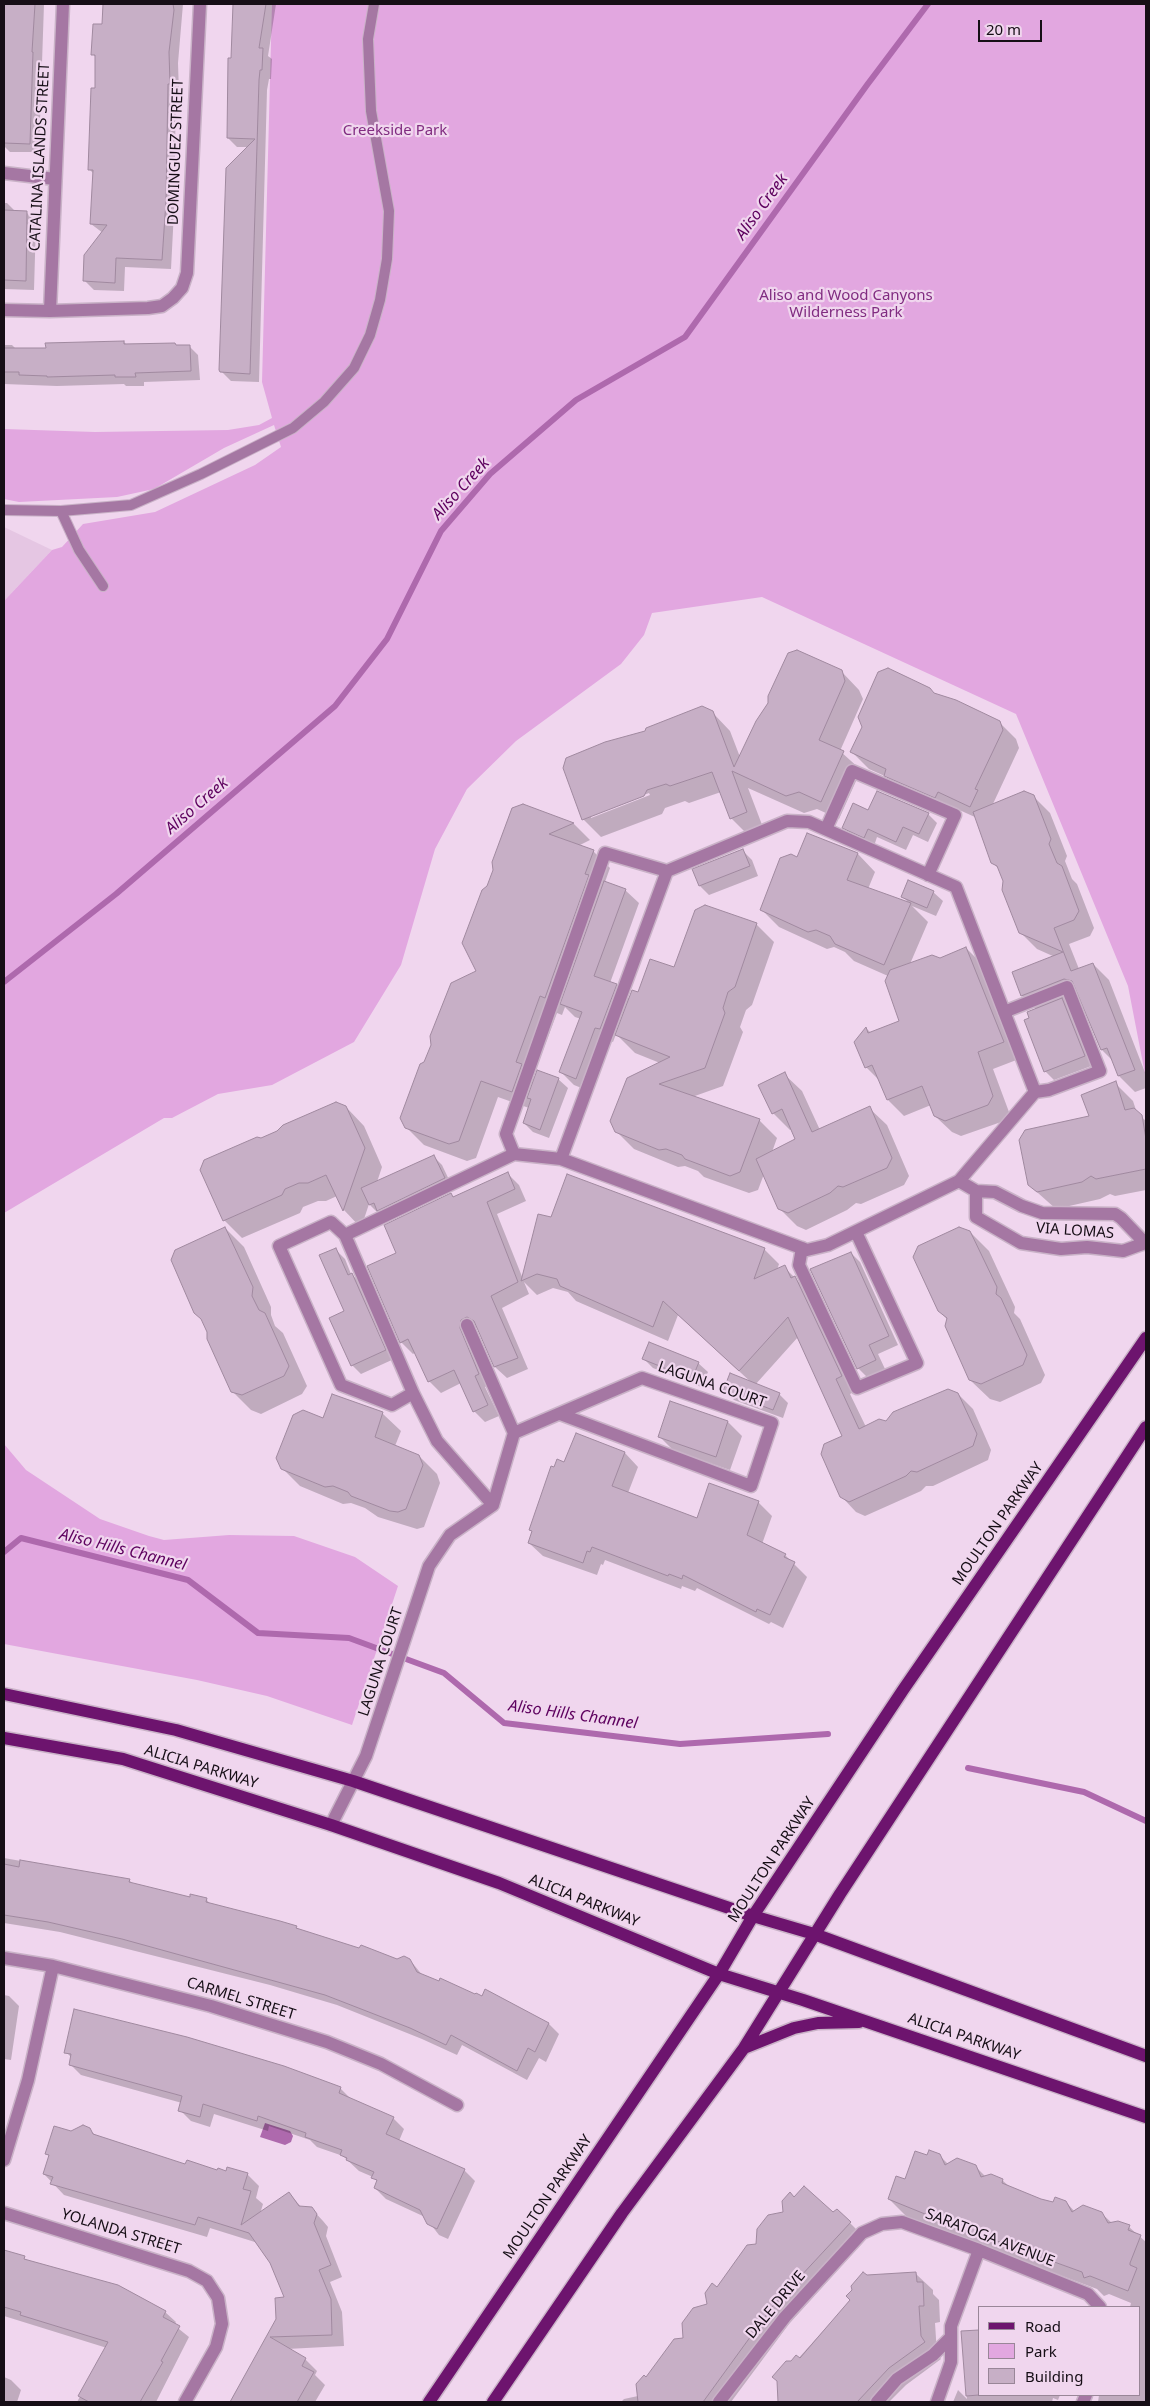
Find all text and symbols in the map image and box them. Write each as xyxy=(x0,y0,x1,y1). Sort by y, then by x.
scale bar xyxy=(980,10,1044,42)
text: 20 m xyxy=(986,19,1021,39)
street label: CATALINA ISLANDS STREET xyxy=(26,62,54,252)
street label: DOMINGUEZ STREET xyxy=(164,79,188,225)
park label: Creekside Park xyxy=(343,122,447,140)
water label: Aliso Creek xyxy=(732,170,792,244)
park label: Aliso and Wood Canyons Wilderness Park xyxy=(759,287,933,322)
water label: Aliso Creek xyxy=(428,454,494,524)
water label: Aliso Creek xyxy=(162,774,232,838)
street label: VIA LOMAS xyxy=(1035,1219,1115,1243)
street label: LAGUNA COURT xyxy=(655,1358,769,1412)
street label: MOULTON PARKWAY xyxy=(949,1459,1047,1589)
water label: Aliso Hills Channel xyxy=(58,1525,188,1575)
street label: LAGUNA COURT xyxy=(355,1605,407,1719)
water label: Aliso Hills Channel xyxy=(507,1696,639,1734)
street label: ALICIA PARKWAY xyxy=(142,1741,260,1793)
street label: MOULTON PARKWAY xyxy=(725,1794,819,1926)
street label: ALICIA PARKWAY xyxy=(526,1871,642,1931)
street label: CARMEL STREET xyxy=(184,1974,298,2024)
street label: ALICIA PARKWAY xyxy=(905,2009,1023,2065)
street label: MOULTON PARKWAY xyxy=(500,2131,596,2263)
street label: YOLANDA STREET xyxy=(59,2205,183,2259)
street label: SARATOGA AVENUE xyxy=(923,2205,1057,2271)
street label: DALE DRIVE xyxy=(742,2267,810,2343)
legend xyxy=(978,2306,1140,2396)
text: Road xyxy=(1025,2316,1061,2336)
text: Park xyxy=(1025,2341,1057,2361)
text: Building xyxy=(1025,2366,1083,2386)

